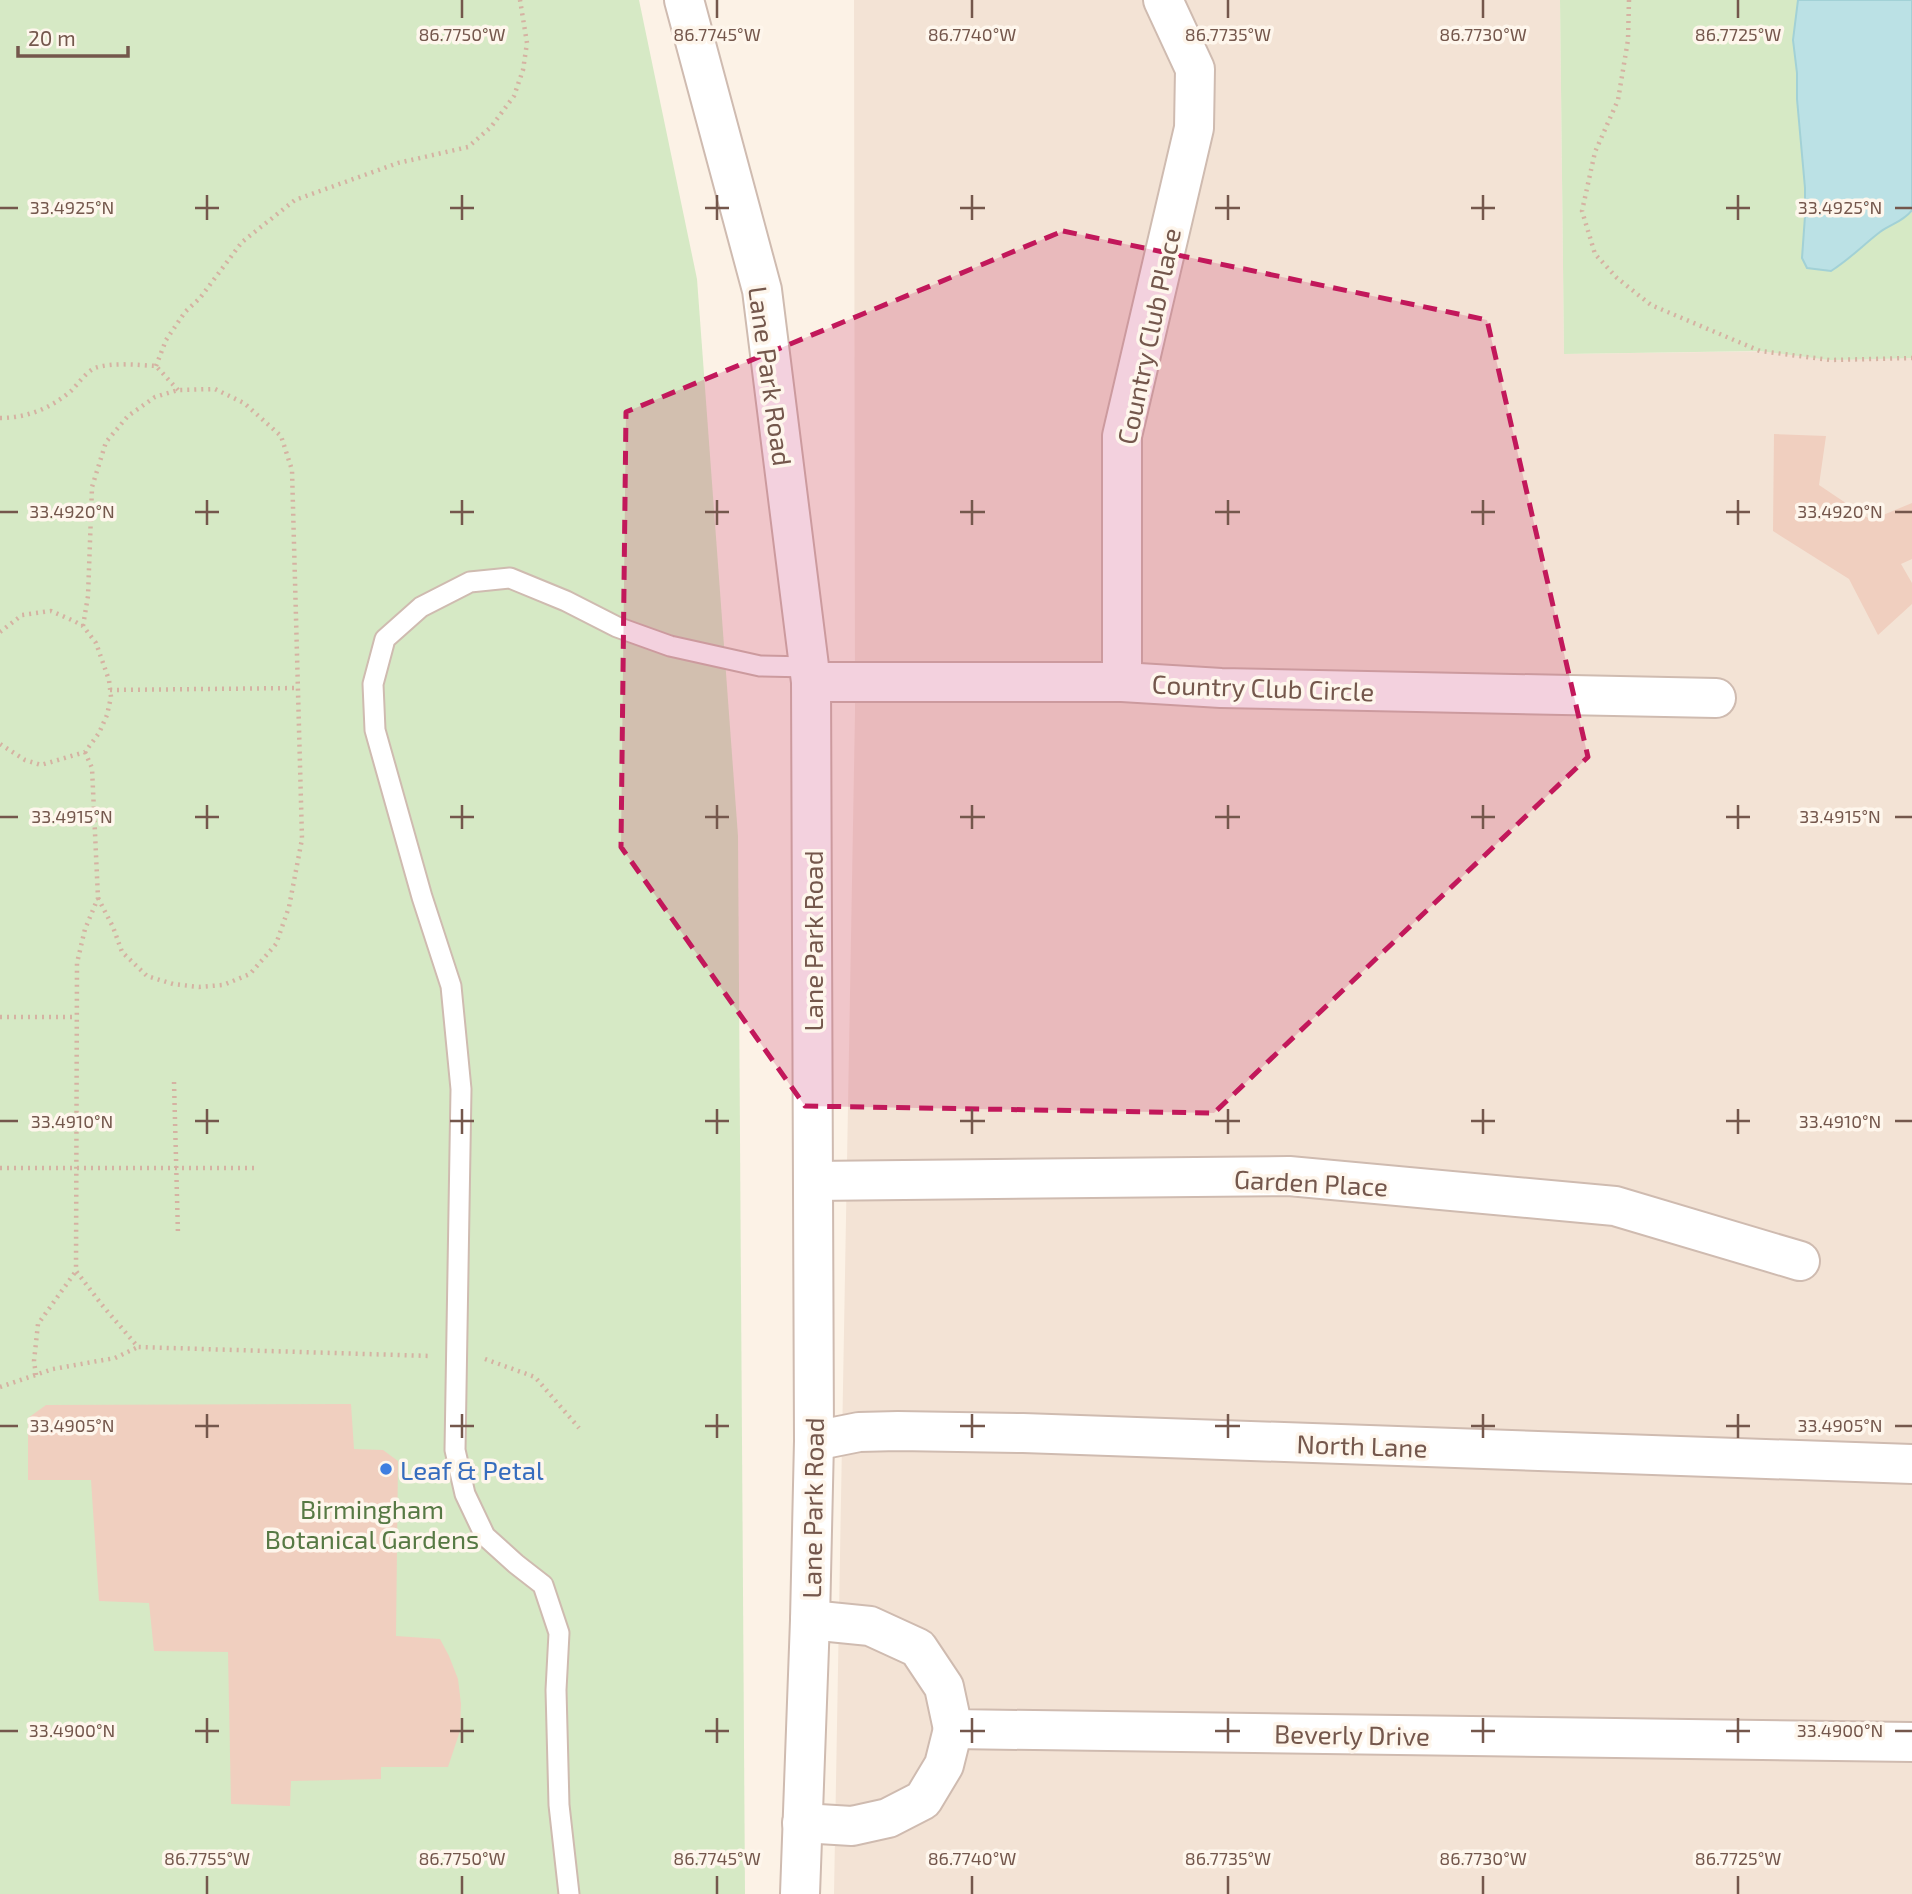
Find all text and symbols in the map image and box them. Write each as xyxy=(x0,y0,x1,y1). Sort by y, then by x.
scale bar xyxy=(18,14,128,58)
text: 86.7750°W xyxy=(418,23,506,45)
text: 86.7745°W xyxy=(673,23,761,45)
text: 86.7740°W xyxy=(928,23,1016,45)
text: 86.7735°W xyxy=(1185,23,1271,45)
text: 86.7730°W xyxy=(1439,23,1527,45)
text: 86.7725°W xyxy=(1695,23,1781,45)
text: 20 m xyxy=(28,25,76,50)
text: 33.4925°N xyxy=(30,196,114,218)
text: 33.4925°N xyxy=(1798,196,1882,218)
street label: Country Club Place xyxy=(1110,225,1186,447)
street label: Lane Park Road xyxy=(743,284,799,468)
text: 33.4920°N xyxy=(29,500,115,522)
text: 33.4920°N xyxy=(1797,500,1883,522)
street label: Country Club Circle xyxy=(1151,668,1375,706)
text: 33.4915°N xyxy=(31,805,113,827)
text: 33.4915°N xyxy=(1799,805,1881,827)
street label: Lane Park Road xyxy=(797,850,828,1032)
text: 33.4910°N xyxy=(31,1110,113,1132)
text: 33.4910°N xyxy=(1799,1110,1881,1132)
street label: Garden Place xyxy=(1233,1162,1389,1202)
text: 33.4905°N xyxy=(29,1414,115,1436)
text: 33.4905°N xyxy=(1797,1414,1883,1436)
street label: Lane Park Road xyxy=(795,1417,829,1599)
street label: North Lane xyxy=(1296,1427,1428,1463)
place label: Leaf & Petal xyxy=(400,1454,544,1485)
marker: Leaf & Petal xyxy=(378,1461,394,1477)
park label: Birmingham Botanical Gardens xyxy=(265,1493,479,1554)
street label: Beverly Drive xyxy=(1274,1717,1430,1751)
text: 33.4900°N xyxy=(29,1719,115,1741)
text: 33.4900°N xyxy=(1797,1719,1883,1741)
text: 86.7755°W xyxy=(164,1847,250,1869)
text: 86.7750°W xyxy=(418,1847,506,1869)
text: 86.7745°W xyxy=(673,1847,761,1869)
text: 86.7740°W xyxy=(928,1847,1016,1869)
text: 86.7735°W xyxy=(1185,1847,1271,1869)
text: 86.7730°W xyxy=(1439,1847,1527,1869)
text: 86.7725°W xyxy=(1695,1847,1781,1869)

